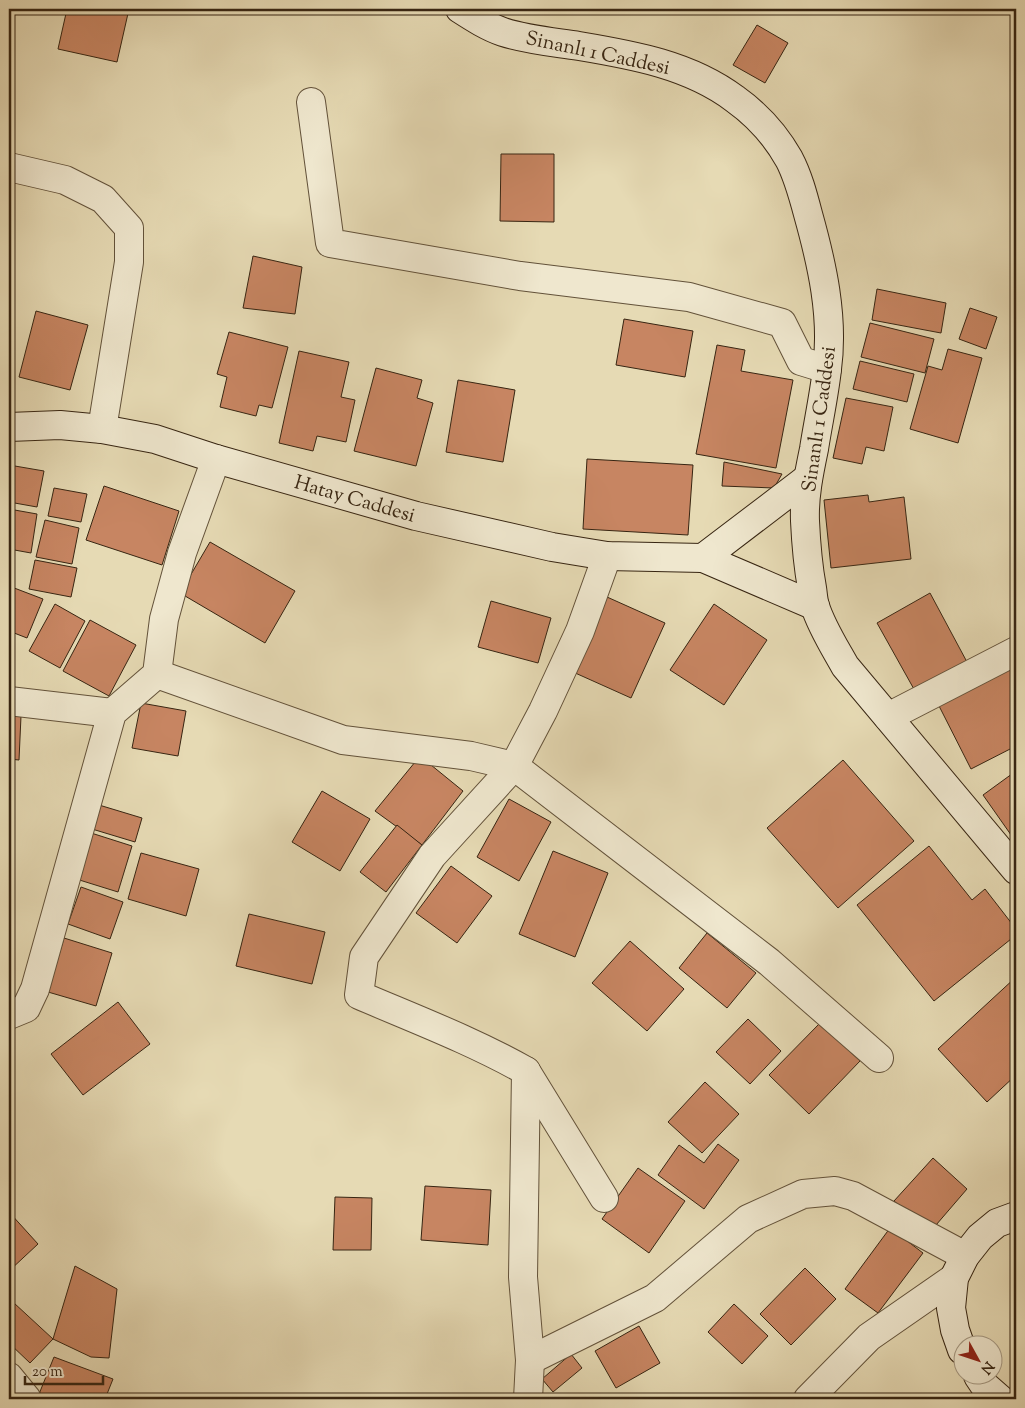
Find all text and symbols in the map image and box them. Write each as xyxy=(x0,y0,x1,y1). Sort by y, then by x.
street label: Sinanlı 1 Caddesi xyxy=(523,25,673,84)
street label: Sinanlı 1 Caddesi xyxy=(796,344,845,494)
street label: Hatay Caddesi xyxy=(290,469,419,532)
north arrow xyxy=(952,1336,1002,1386)
scale bar xyxy=(25,1353,102,1385)
text: N xyxy=(975,1356,998,1378)
text: 20 m xyxy=(32,1362,63,1383)

